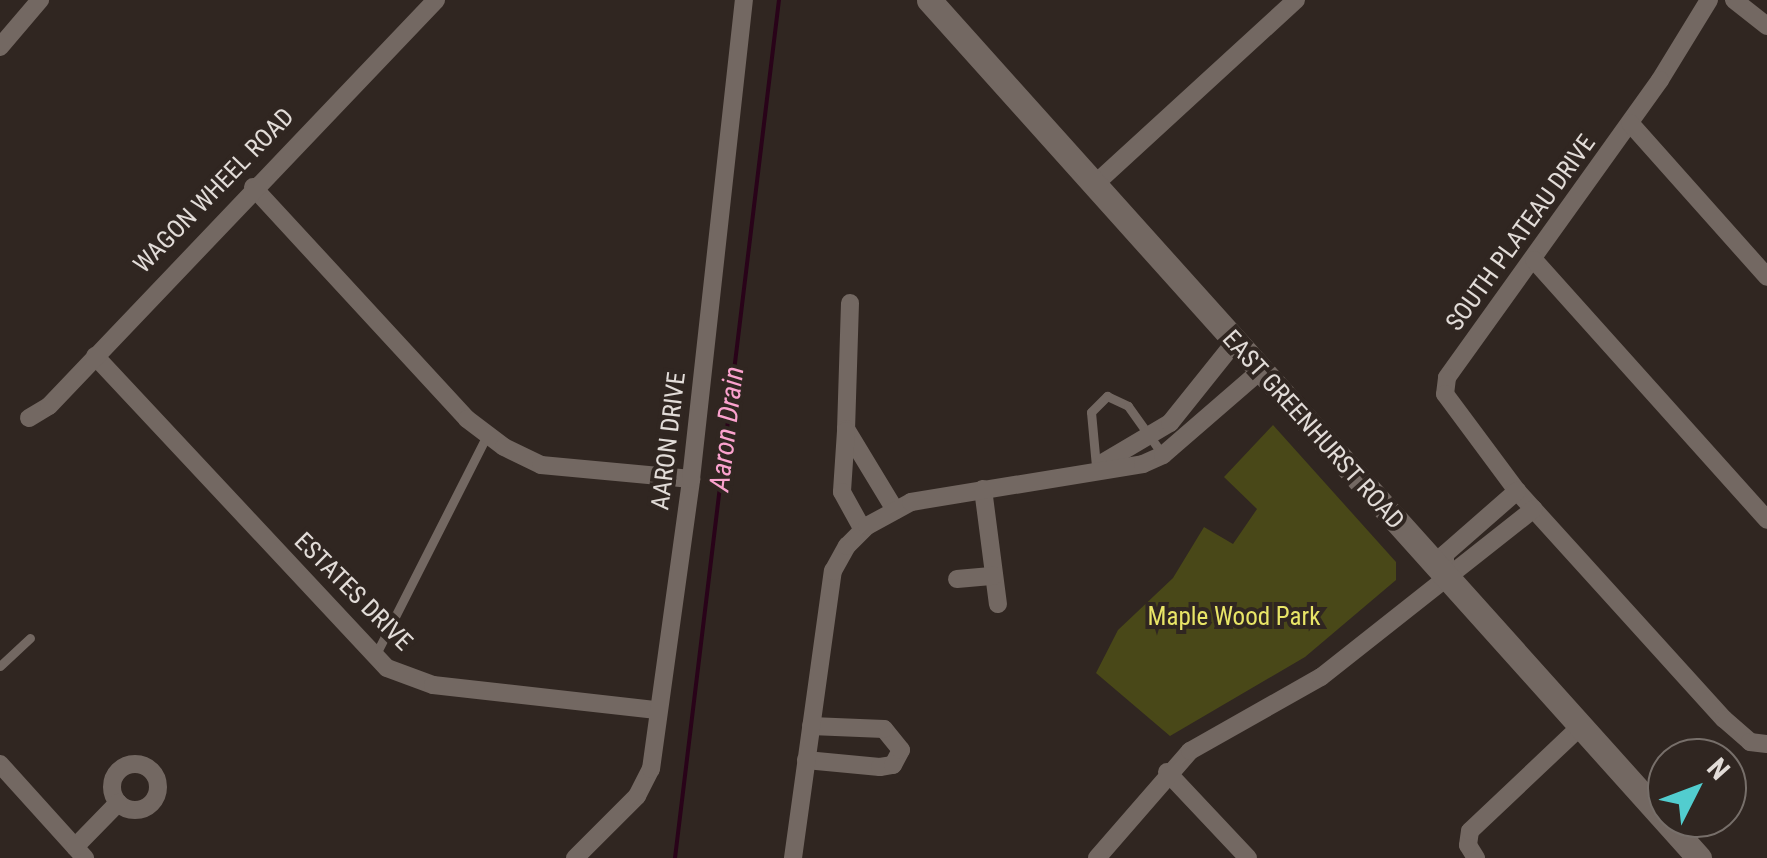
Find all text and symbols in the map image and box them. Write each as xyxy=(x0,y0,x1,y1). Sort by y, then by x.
street label: WAGON WHEEL ROAD xyxy=(128,102,300,280)
street label: SOUTH PLATEAU DRIVE xyxy=(1440,129,1602,337)
street label: EAST GREENHURST ROAD xyxy=(1215,324,1411,536)
water label: Aaron Drain xyxy=(703,365,751,493)
street label: AARON DRIVE xyxy=(646,370,692,512)
street label: ESTATES DRIVE xyxy=(288,527,418,657)
park label: Maple Wood Park xyxy=(1148,602,1320,632)
north arrow xyxy=(1647,738,1747,838)
text: N xyxy=(1700,752,1736,786)

